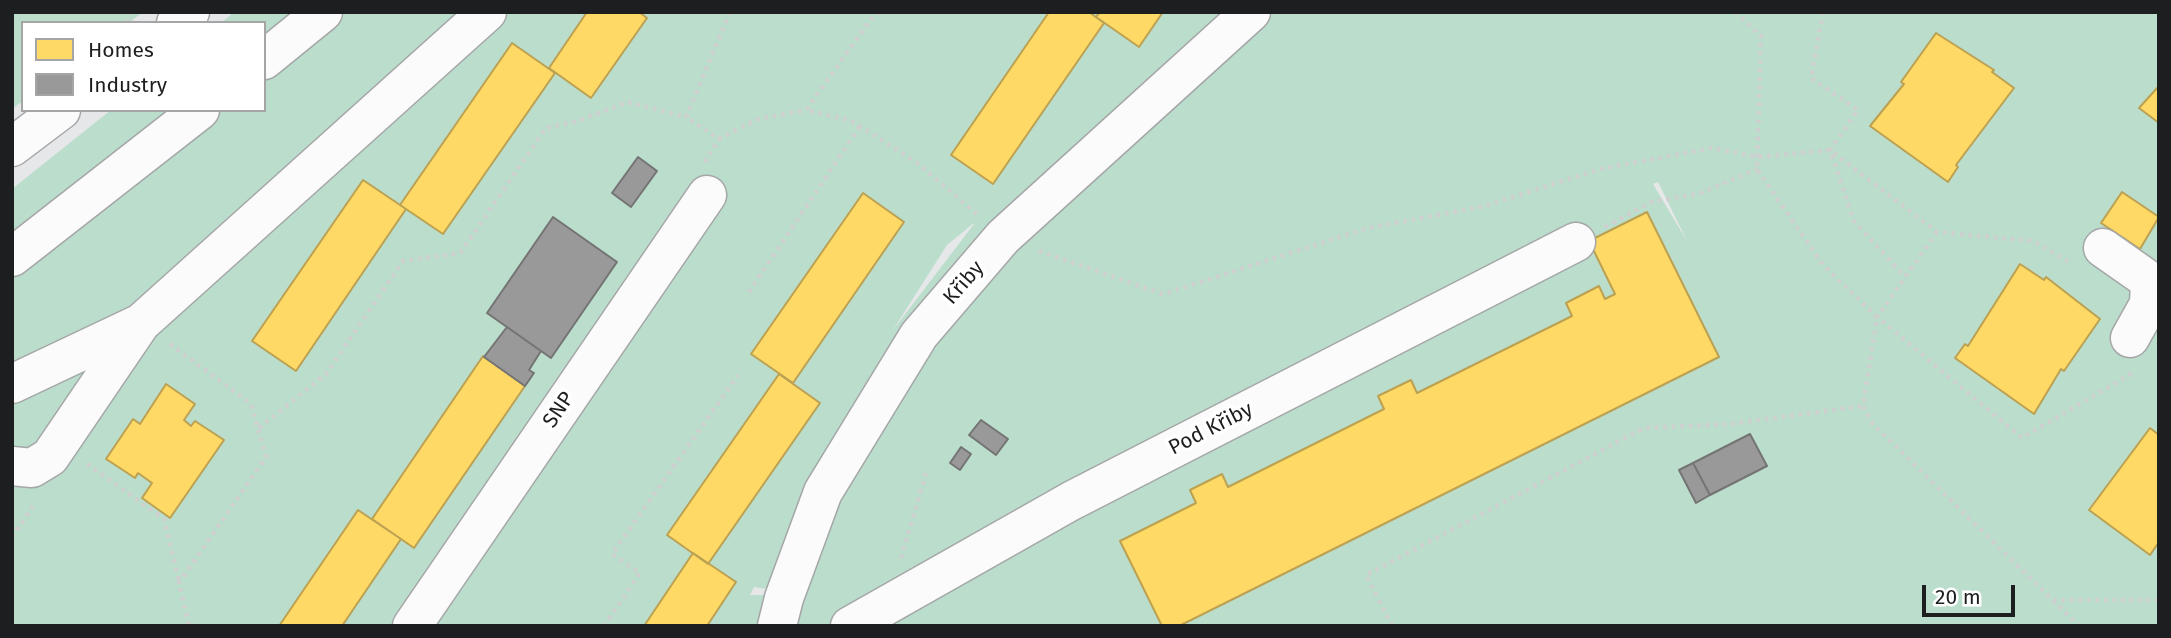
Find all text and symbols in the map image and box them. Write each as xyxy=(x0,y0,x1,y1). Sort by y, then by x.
legend xyxy=(21,21,266,112)
text: Homes xyxy=(88,37,154,63)
text: Industry xyxy=(88,72,167,98)
street label: Křiby xyxy=(938,256,990,310)
street label: SNP xyxy=(538,387,580,433)
street label: Pod Křiby xyxy=(1165,397,1257,461)
scale bar xyxy=(1926,572,2019,616)
text: 20 m xyxy=(1935,584,1981,610)

